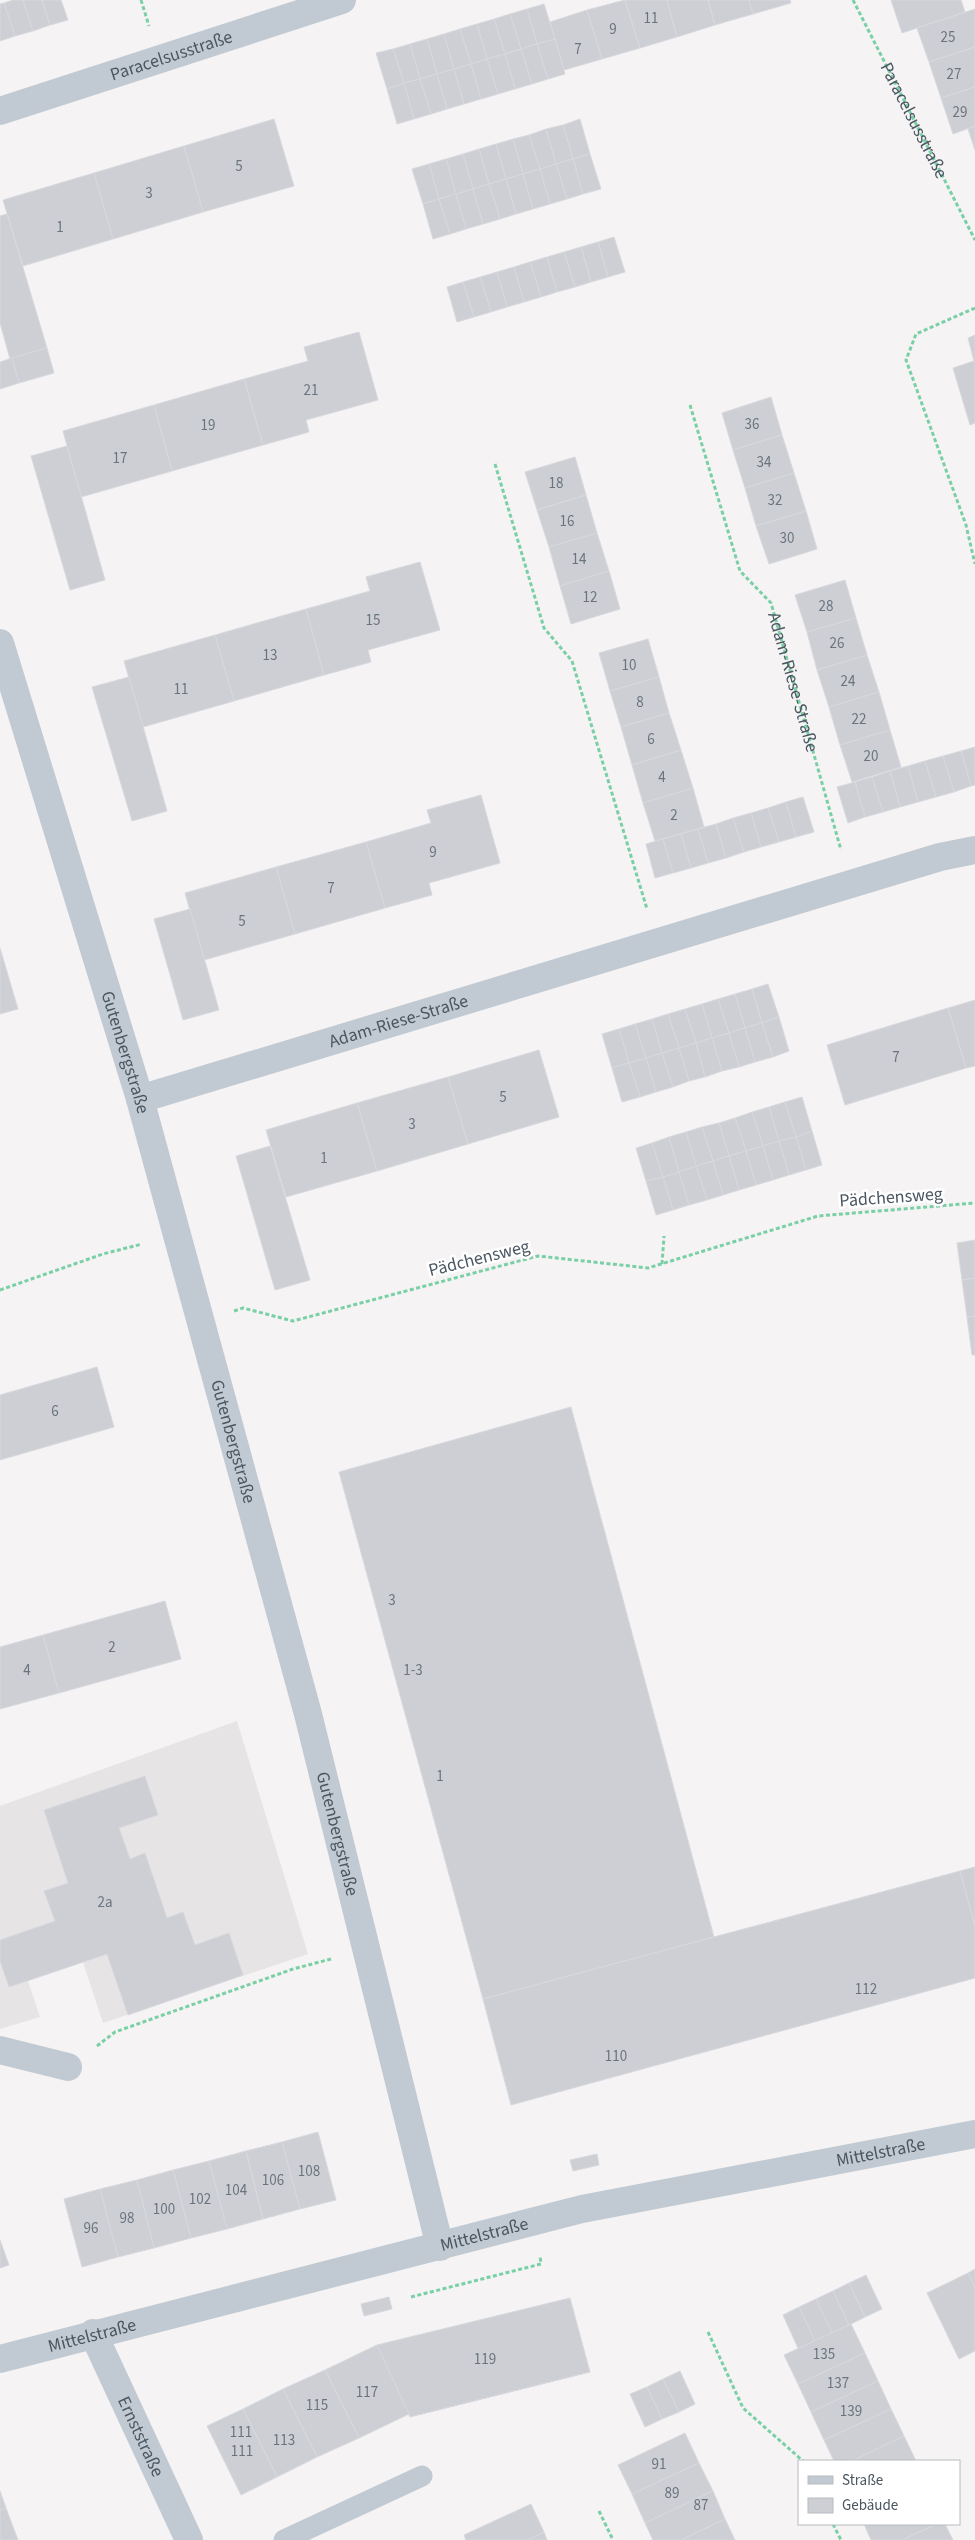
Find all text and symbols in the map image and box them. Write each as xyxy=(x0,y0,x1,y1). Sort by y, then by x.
house number: 11 xyxy=(644,8,658,29)
house number: 9 xyxy=(609,19,617,40)
street label: Paracelsusstraße xyxy=(107,24,236,87)
house number: 25 xyxy=(941,27,955,48)
house number: 7 xyxy=(574,39,582,60)
street label: Paracelsusstraße xyxy=(874,58,954,183)
house number: 27 xyxy=(947,64,961,85)
house number: 29 xyxy=(953,102,967,123)
house number: 5 xyxy=(235,156,243,177)
house number: 3 xyxy=(145,183,153,204)
house number: 1 xyxy=(56,217,64,238)
house number: 21 xyxy=(304,380,318,401)
house number: 36 xyxy=(745,414,759,435)
house number: 19 xyxy=(201,415,215,436)
house number: 17 xyxy=(113,448,127,469)
house number: 34 xyxy=(757,452,772,473)
house number: 18 xyxy=(549,473,563,494)
house number: 32 xyxy=(768,490,782,511)
house number: 16 xyxy=(560,511,574,532)
house number: 30 xyxy=(780,528,794,549)
house number: 14 xyxy=(572,549,587,570)
house number: 12 xyxy=(583,587,597,608)
house number: 28 xyxy=(819,596,833,617)
street label: Adam-Riese-Straße xyxy=(761,609,825,755)
house number: 15 xyxy=(366,610,380,631)
house number: 26 xyxy=(830,633,844,654)
house number: 13 xyxy=(263,645,277,666)
house number: 10 xyxy=(622,655,636,676)
house number: 24 xyxy=(841,671,856,692)
house number: 11 xyxy=(174,679,188,700)
house number: 8 xyxy=(636,692,644,713)
house number: 22 xyxy=(852,709,866,730)
house number: 6 xyxy=(647,729,655,750)
house number: 20 xyxy=(864,746,878,767)
house number: 4 xyxy=(658,767,666,788)
house number: 2 xyxy=(670,805,678,826)
house number: 9 xyxy=(429,842,437,863)
house number: 7 xyxy=(327,878,335,899)
house number: 5 xyxy=(238,911,246,932)
street label: Gutenbergstraße xyxy=(95,988,155,1117)
street label: Adam-Riese-Straße xyxy=(326,988,471,1054)
house number: 7 xyxy=(892,1047,900,1068)
house number: 5 xyxy=(499,1087,507,1108)
house number: 3 xyxy=(408,1114,416,1135)
house number: 1 xyxy=(320,1148,328,1169)
street label: Pädchensweg xyxy=(839,1181,944,1214)
street label: Pädchensweg xyxy=(426,1234,532,1283)
street label: Gutenbergstraße xyxy=(204,1377,262,1506)
house number: 6 xyxy=(51,1401,59,1422)
house number: 3 xyxy=(388,1590,396,1611)
house number: 2 xyxy=(108,1637,116,1658)
house number: 4 xyxy=(23,1660,31,1681)
house number: 1-3 xyxy=(403,1660,423,1681)
house number: 1 xyxy=(436,1766,444,1787)
street label: Gutenbergstraße xyxy=(310,1769,365,1899)
house number: 2a xyxy=(97,1892,113,1913)
house number: 112 xyxy=(855,1979,877,2000)
house number: 110 xyxy=(605,2046,627,2067)
street label: Mittelstraße xyxy=(834,2132,927,2173)
house number: 108 xyxy=(298,2161,320,2182)
house number: 106 xyxy=(262,2170,284,2191)
house number: 104 xyxy=(225,2180,248,2201)
house number: 102 xyxy=(189,2189,211,2210)
house number: 100 xyxy=(153,2199,175,2220)
house number: 98 xyxy=(120,2208,134,2229)
street label: Mittelstraße xyxy=(438,2211,531,2258)
house number: 96 xyxy=(84,2218,98,2239)
street label: Mittelstraße xyxy=(45,2312,139,2359)
house number: 135 xyxy=(813,2344,835,2365)
house number: 119 xyxy=(474,2349,496,2370)
house number: 137 xyxy=(827,2373,849,2394)
house number: 117 xyxy=(356,2382,378,2403)
street label: Ernststraße xyxy=(111,2392,170,2481)
house number: 115 xyxy=(306,2395,328,2416)
house number: 139 xyxy=(840,2401,862,2422)
house number: 111 xyxy=(230,2422,252,2443)
house number: 113 xyxy=(273,2430,295,2451)
house number: 111 xyxy=(231,2441,253,2462)
house number: 91 xyxy=(652,2454,666,2475)
legend xyxy=(798,2460,960,2525)
text: Straße xyxy=(842,2470,883,2491)
house number: 89 xyxy=(665,2483,679,2504)
house number: 87 xyxy=(694,2495,708,2516)
text: Gebäude xyxy=(842,2495,898,2516)

